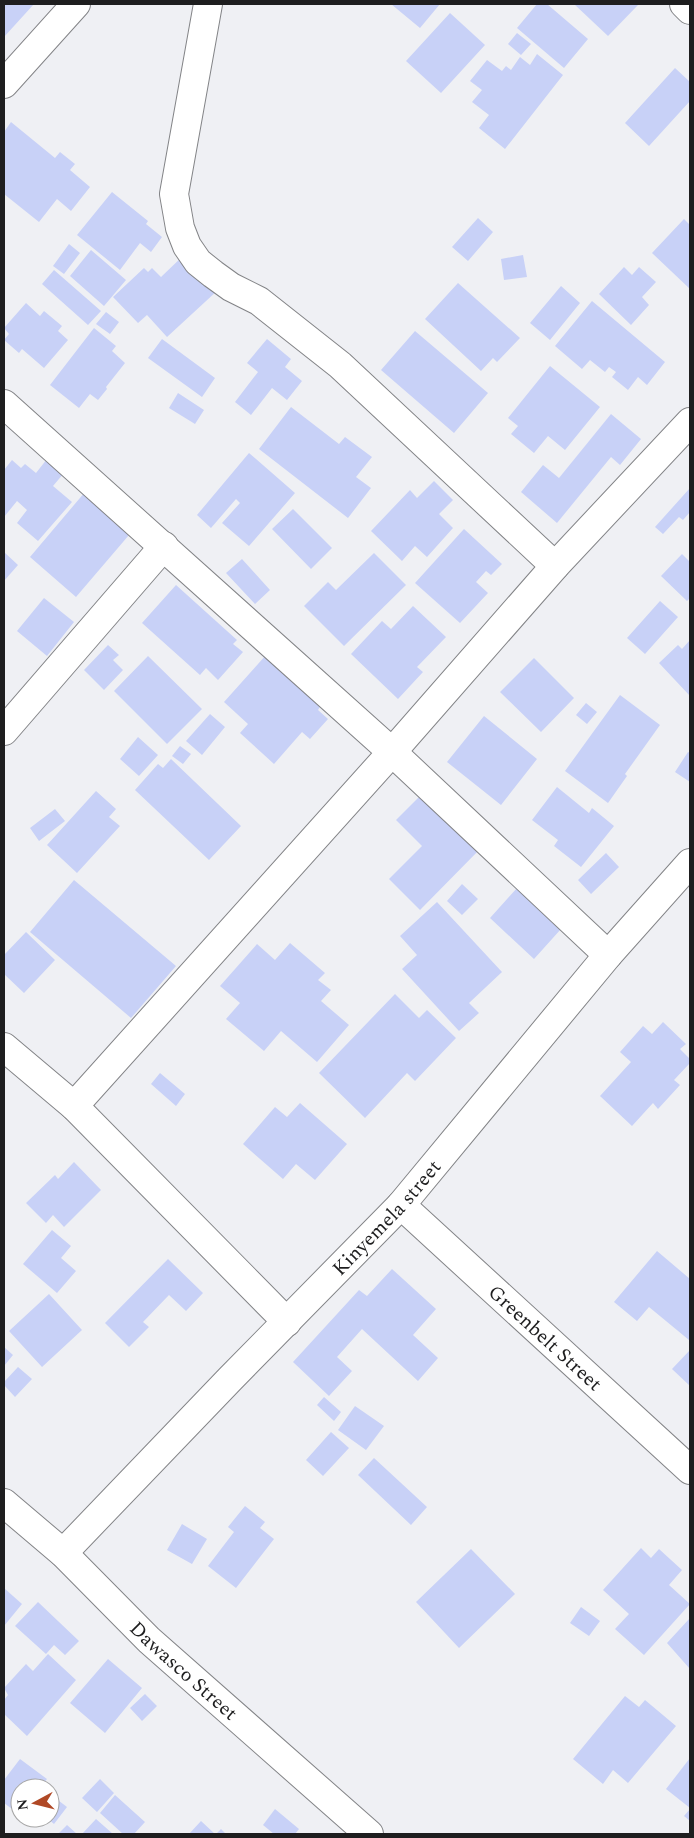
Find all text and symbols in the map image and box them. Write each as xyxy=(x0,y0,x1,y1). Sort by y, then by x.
street label: Kinyemela street xyxy=(325,1153,449,1283)
street label: Greenbelt Street xyxy=(481,1278,609,1398)
street label: Dawasco Street xyxy=(122,1614,244,1728)
north arrow xyxy=(10,1778,60,1828)
text: N xyxy=(11,1798,34,1811)

